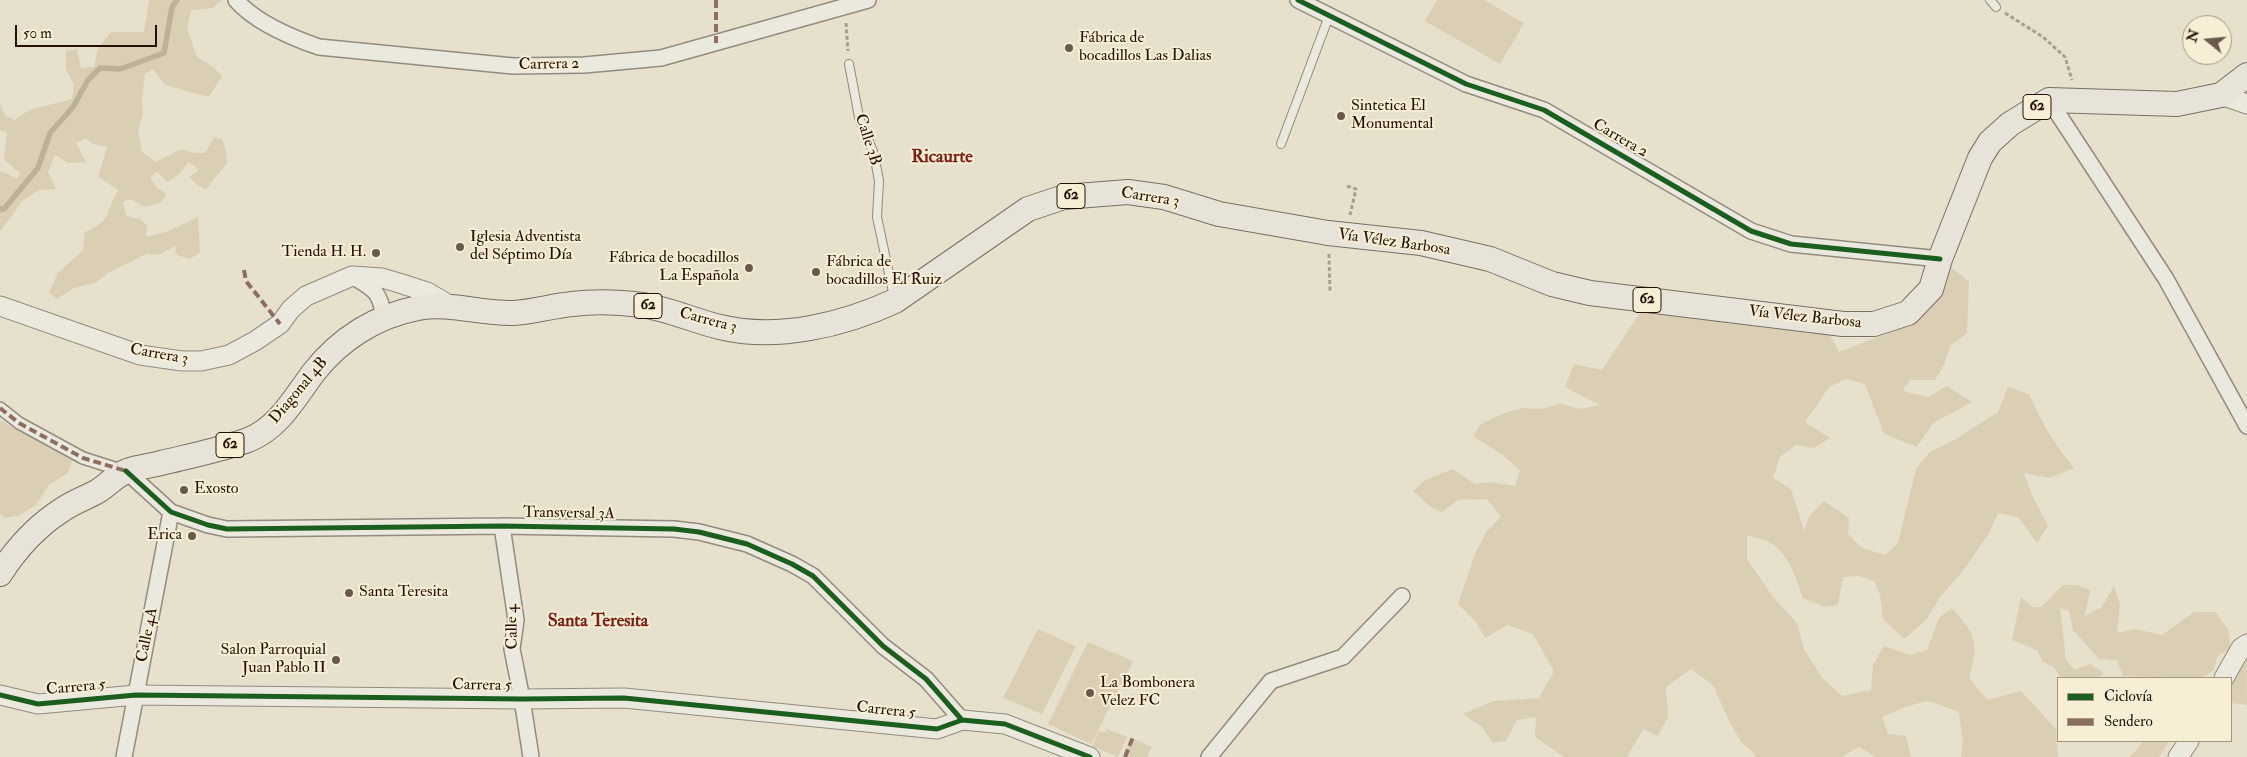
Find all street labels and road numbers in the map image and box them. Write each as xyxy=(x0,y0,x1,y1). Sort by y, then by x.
street label: Carrera 2 xyxy=(518,55,580,75)
road number: 62 xyxy=(2023,94,2051,120)
street label: Calle 3B xyxy=(850,112,884,168)
street label: Carrera 2 xyxy=(1589,115,1651,163)
road number: 62 xyxy=(1057,184,1085,208)
street label: Carrera 3 xyxy=(1119,184,1181,212)
street label: Vía Vélez Barbosa xyxy=(1337,226,1451,260)
road number: 62 xyxy=(1633,288,1661,312)
road number: 62 xyxy=(634,294,662,318)
street label: Vía Vélez Barbosa xyxy=(1748,303,1862,333)
street label: Carrera 3 xyxy=(677,304,739,338)
street label: Carrera 3 xyxy=(128,340,190,370)
street label: Diagonal 4B xyxy=(266,354,332,428)
road number: 62 xyxy=(216,432,244,458)
street label: Transversal 3A xyxy=(523,504,615,524)
street label: Calle 4 xyxy=(503,604,523,650)
street label: Calle 4A xyxy=(133,606,163,664)
street label: Carrera 5 xyxy=(45,676,107,700)
street label: Carrera 5 xyxy=(452,676,512,696)
street label: Carrera 5 xyxy=(855,698,917,724)

